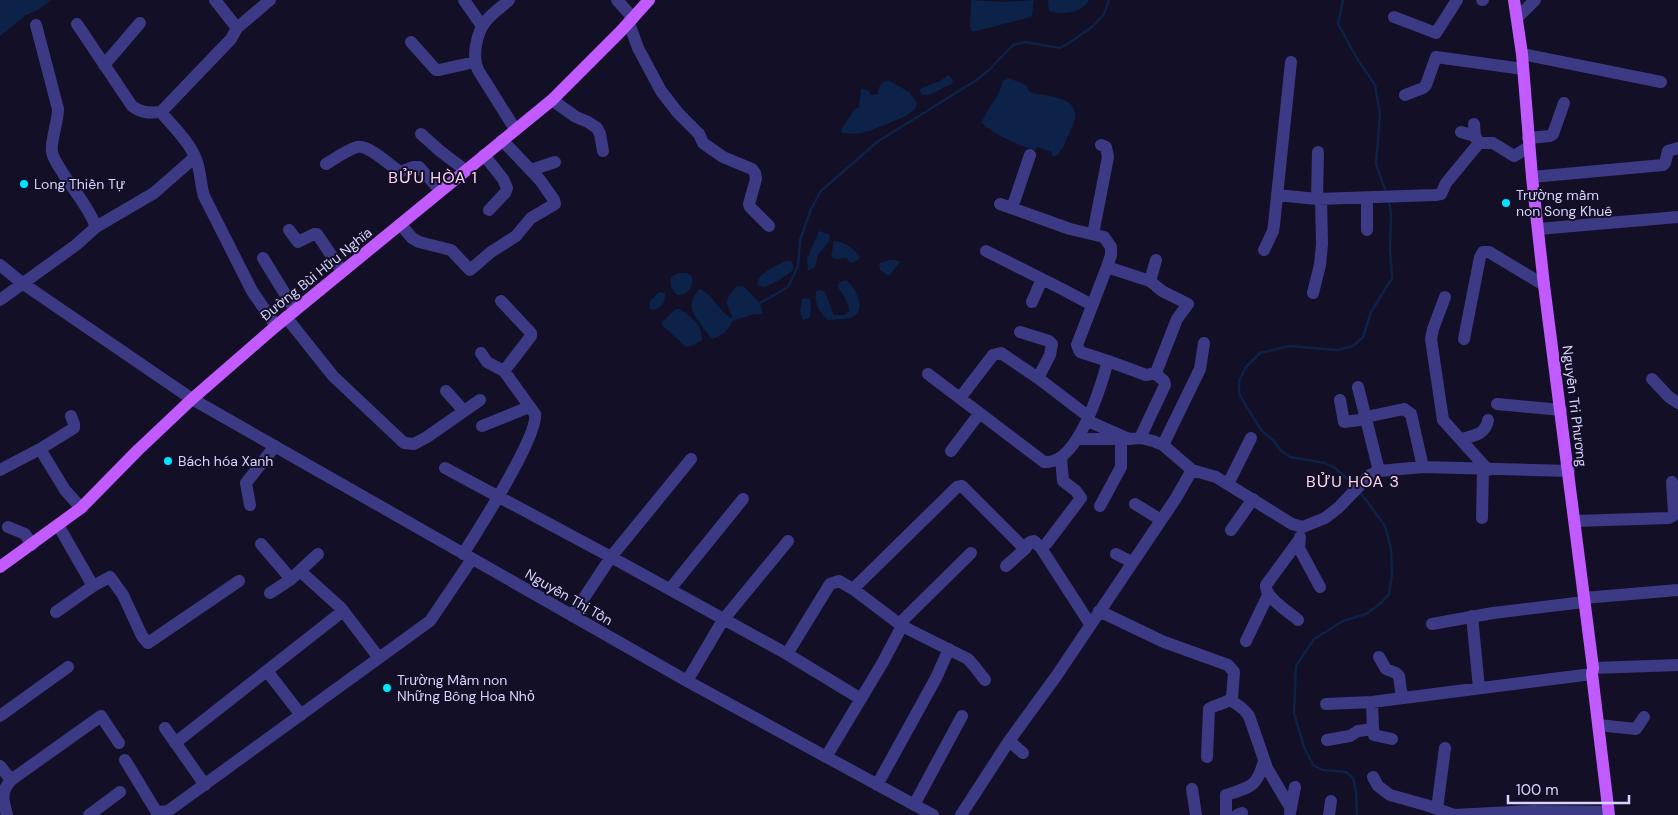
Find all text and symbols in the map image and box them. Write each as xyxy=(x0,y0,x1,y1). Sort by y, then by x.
district label: BỬU HÒA 1 xyxy=(388,167,478,188)
place label: Long Thiền Tự xyxy=(34,175,125,193)
marker: Long Thiền Tự xyxy=(18,178,30,190)
place label: Trường mầm non Song Khuê xyxy=(1516,186,1612,220)
marker: Trường mầm non Song Khuê xyxy=(1500,197,1512,209)
street label: Đường Bùi Hữu Nghĩa xyxy=(257,223,375,325)
street label: Nguyễn Tri Phương xyxy=(1559,344,1591,468)
place label: Bách hóa Xanh xyxy=(178,452,273,470)
marker: Bách hóa Xanh xyxy=(162,455,174,467)
district label: BỬU HÒA 3 xyxy=(1306,471,1400,492)
street label: Nguyễn Thị Tồn xyxy=(522,565,616,629)
place label: Trường Mầm non Những Bông Hoa Nhỏ xyxy=(397,671,535,705)
marker: Trường Mầm non Những Bông Hoa Nhỏ xyxy=(381,682,393,694)
scale bar xyxy=(1508,772,1629,804)
text: 100 m xyxy=(1516,780,1559,800)

